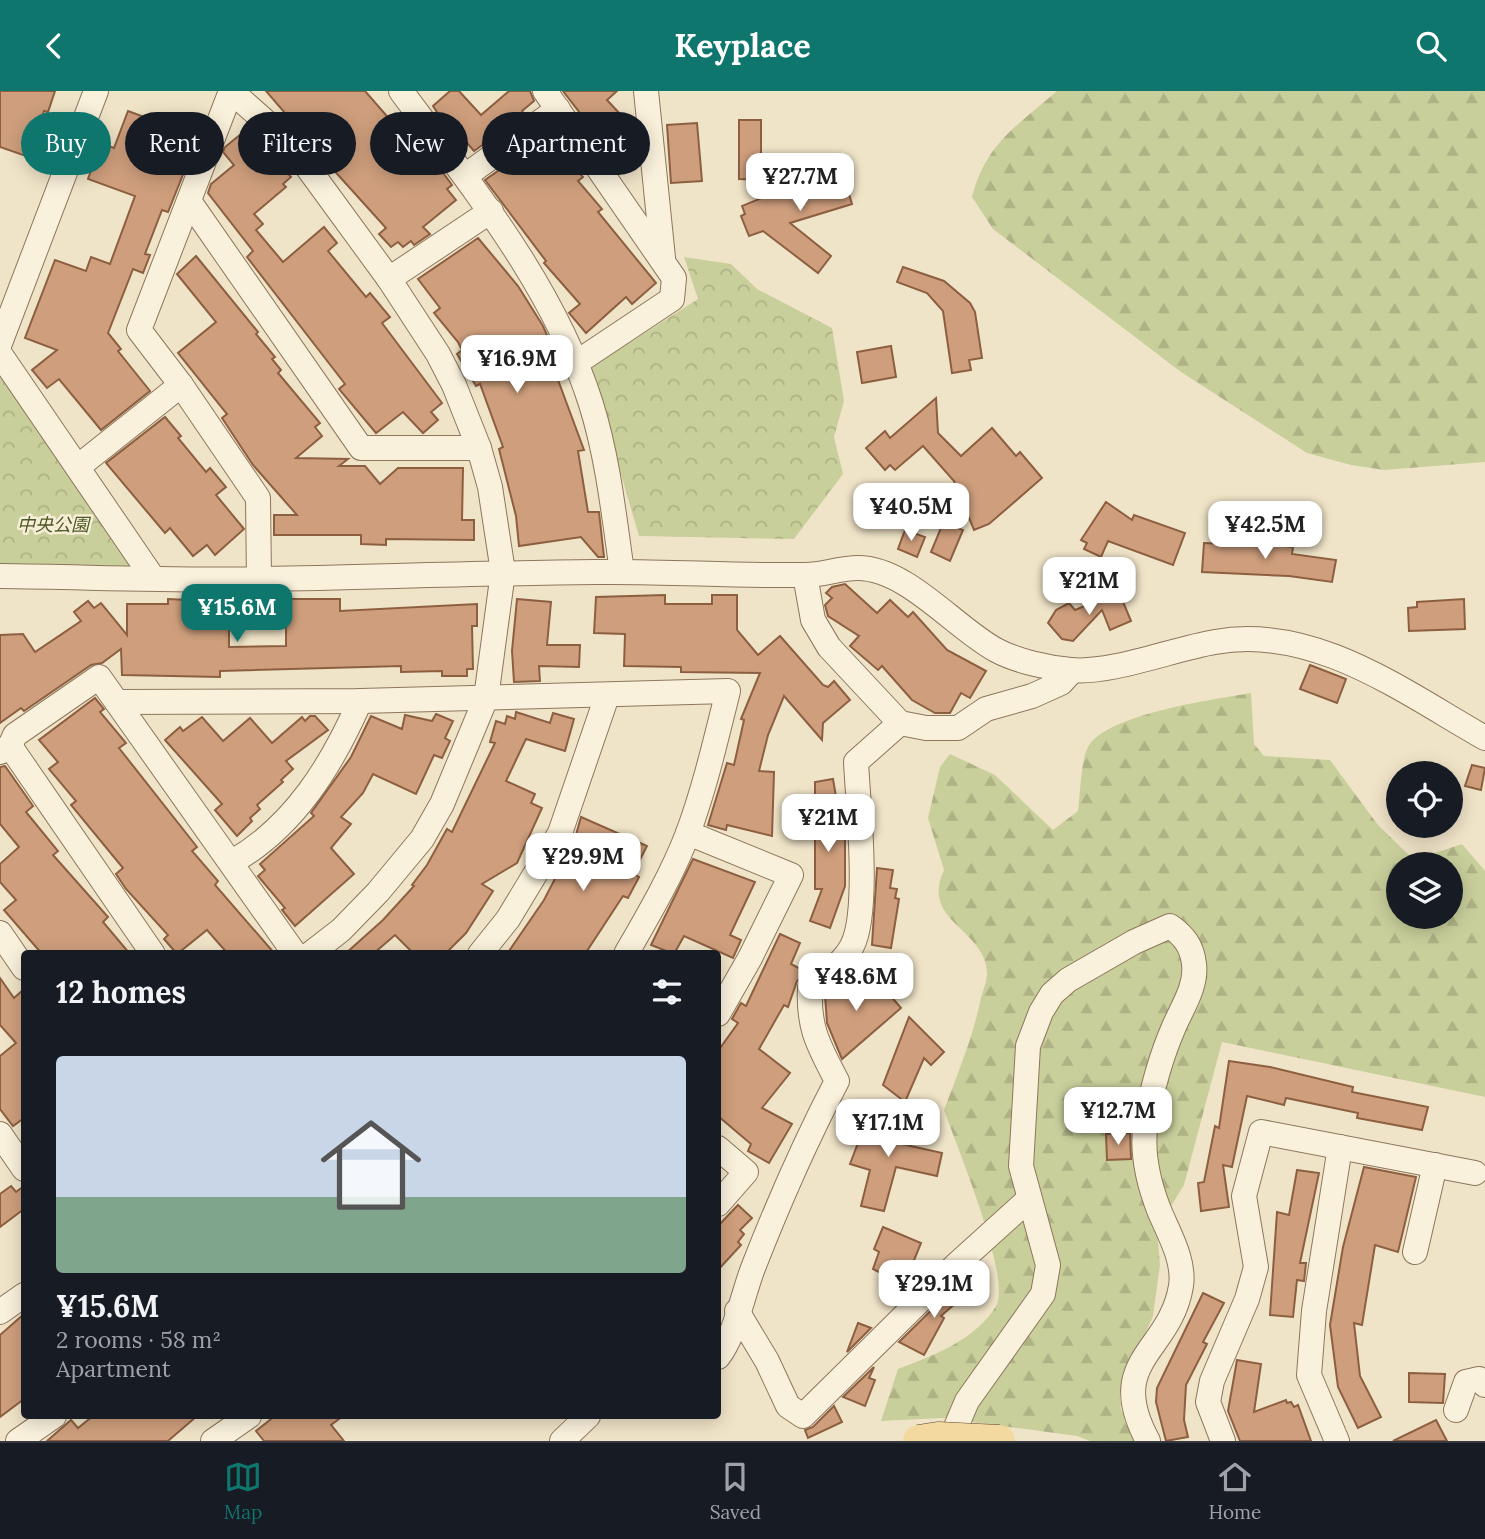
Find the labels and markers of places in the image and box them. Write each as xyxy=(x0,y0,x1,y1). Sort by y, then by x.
pin: ¥27.7M xyxy=(743,153,857,213)
pin: ¥16.9M xyxy=(460,335,574,395)
pin: ¥40.5M xyxy=(854,483,968,543)
pin: ¥42.5M xyxy=(1208,501,1322,561)
pin: ¥21M xyxy=(1048,557,1130,617)
pin: ¥15.6M xyxy=(180,585,294,644)
pin: ¥21M xyxy=(787,795,869,854)
pin: ¥29.9M xyxy=(526,833,640,893)
pin: ¥48.6M xyxy=(799,953,913,1013)
pin: ¥12.7M xyxy=(1061,1087,1175,1147)
pin: ¥17.1M xyxy=(831,1100,945,1159)
pin: ¥29.1M xyxy=(877,1261,991,1320)

